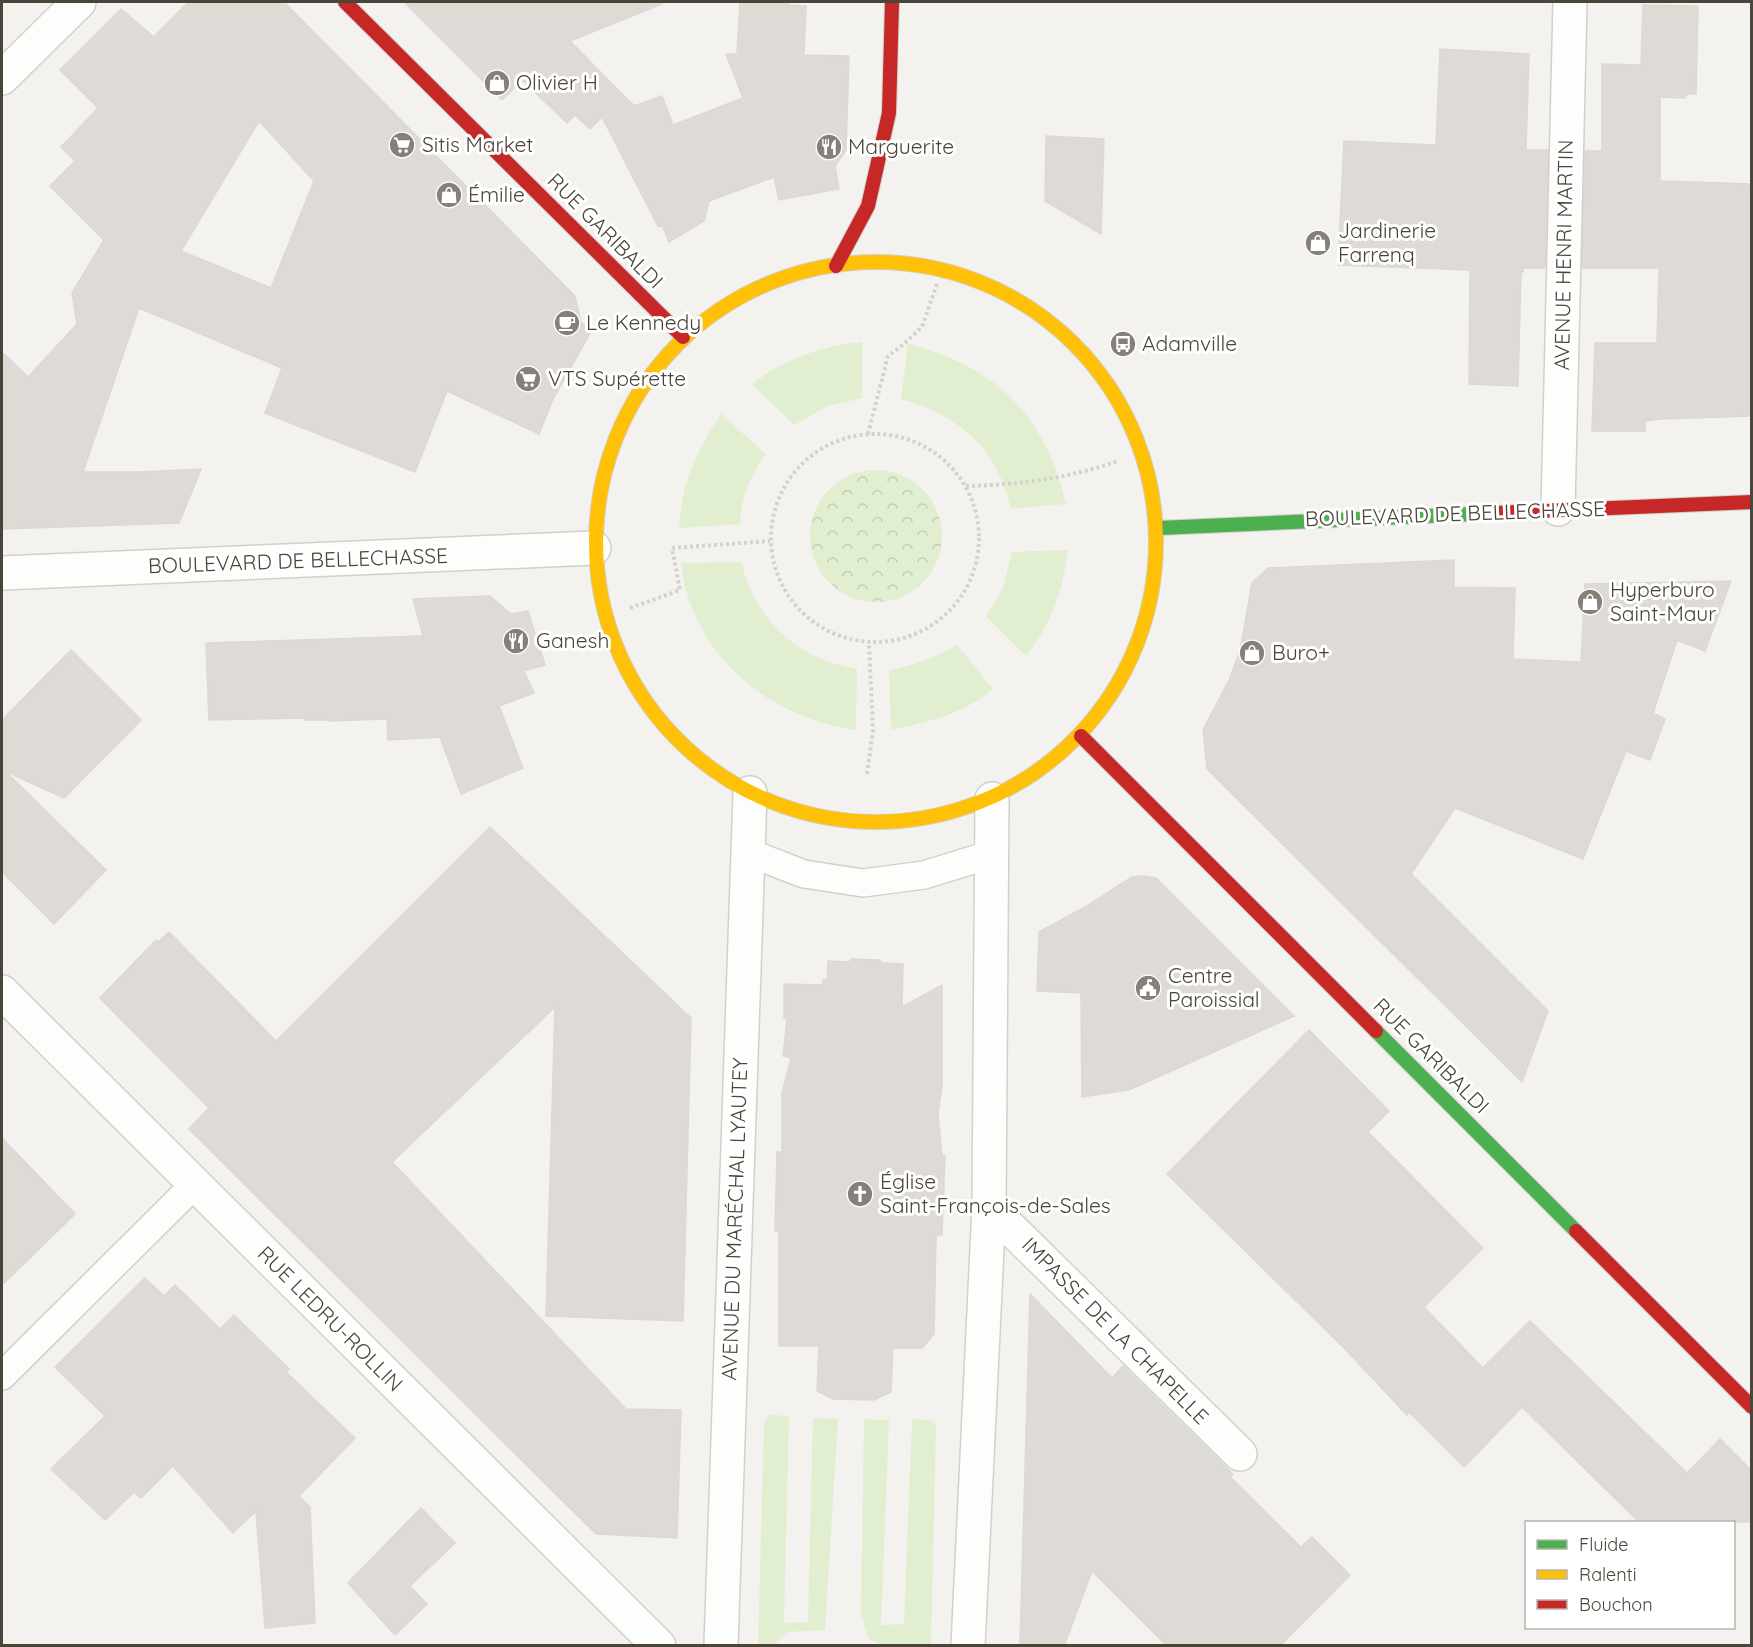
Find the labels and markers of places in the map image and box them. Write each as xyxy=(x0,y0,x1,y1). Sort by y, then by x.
shop icon: Olivier H xyxy=(482,68,512,98)
place label: Olivier H xyxy=(516,69,598,95)
supermarket icon: Sitis Market xyxy=(387,130,417,160)
place label: Sitis Market xyxy=(422,131,533,157)
restaurant icon: Marguerite xyxy=(814,132,844,162)
place label: Marguerite xyxy=(848,133,954,159)
shop icon: Émilie xyxy=(434,180,464,210)
place label: Émilie xyxy=(468,181,525,207)
place label: Jardinerie Farrenq xyxy=(1338,217,1436,267)
shop icon: Jardinerie Farrenq xyxy=(1303,228,1333,258)
cafe icon: Le Kennedy xyxy=(552,308,582,338)
place label: Le Kennedy xyxy=(586,309,701,335)
bus stop icon: Adamville xyxy=(1108,329,1138,359)
place label: Adamville xyxy=(1142,330,1237,356)
supermarket icon: VTS Supérette xyxy=(513,364,543,394)
place label: VTS Supérette xyxy=(548,365,686,391)
place label: Hyperburo Saint-Maur xyxy=(1610,576,1716,626)
shop icon: Hyperburo Saint-Maur xyxy=(1575,587,1605,617)
restaurant icon: Ganesh xyxy=(501,626,531,656)
place label: Ganesh xyxy=(536,627,609,653)
shop icon: Buro+ xyxy=(1237,638,1267,668)
place label: Buro+ xyxy=(1272,639,1330,665)
place label: Centre Paroissial xyxy=(1168,962,1260,1012)
public building icon: Centre Paroissial xyxy=(1133,973,1163,1003)
place label: Église Saint-François-de-Sales xyxy=(880,1168,1111,1218)
church icon: Église Saint-François-de-Sales xyxy=(845,1179,875,1209)

